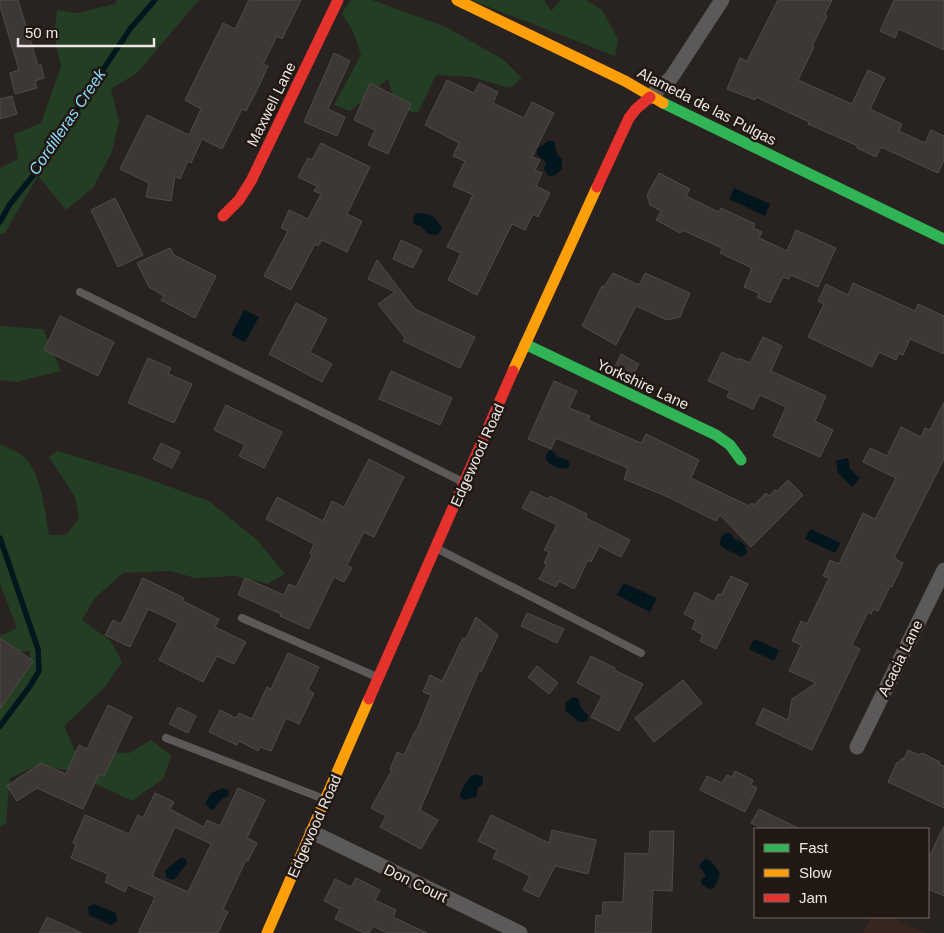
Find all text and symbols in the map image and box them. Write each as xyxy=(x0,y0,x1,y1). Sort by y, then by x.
scale bar xyxy=(18,15,154,47)
text: 50 m xyxy=(25,24,58,41)
street label: Maxwell Lane xyxy=(243,59,299,149)
street label: Alameda de las Pulgas xyxy=(635,64,779,148)
water label: Cordilleras Creek xyxy=(25,65,109,178)
street label: Yorkshire Lane xyxy=(594,355,692,413)
street label: Edgewood Road xyxy=(447,401,507,509)
street label: Acacia Lane xyxy=(874,617,926,699)
street label: Edgewood Road xyxy=(284,772,344,880)
legend xyxy=(754,828,929,918)
text: Fast xyxy=(799,839,829,856)
street label: Don Court xyxy=(382,860,451,906)
text: Slow xyxy=(799,864,832,881)
text: Jam xyxy=(799,889,827,906)

